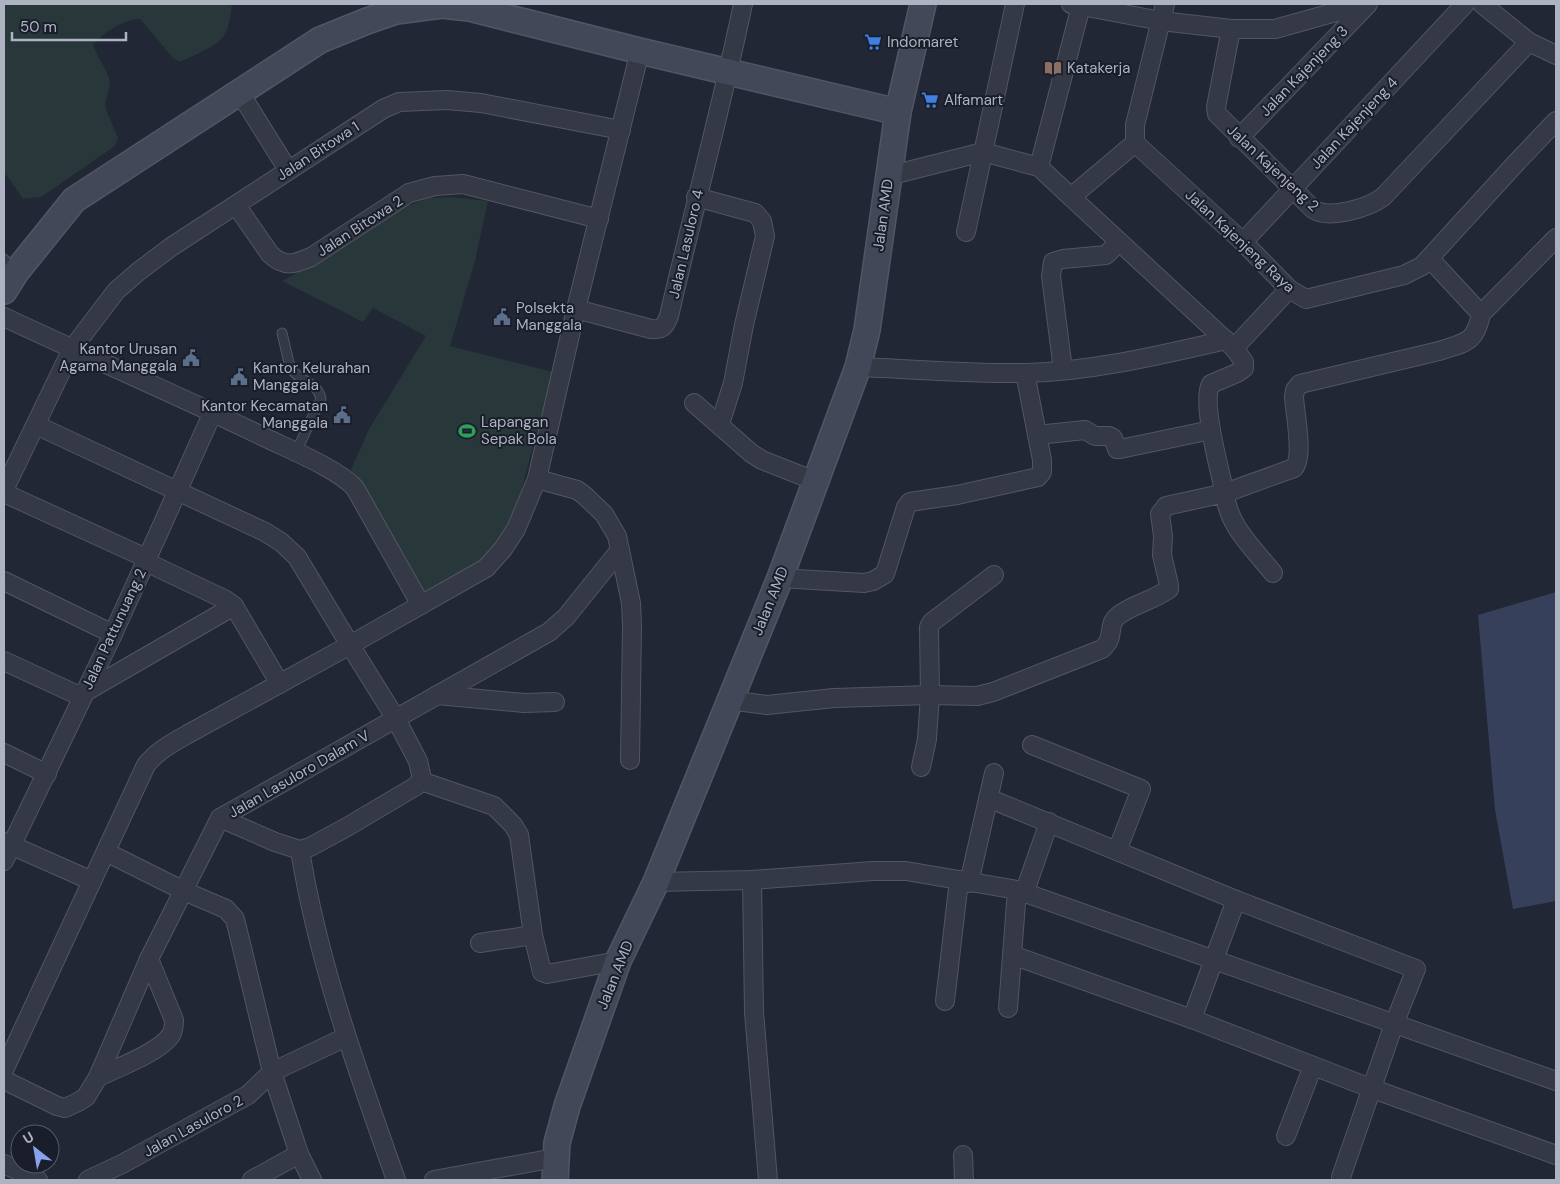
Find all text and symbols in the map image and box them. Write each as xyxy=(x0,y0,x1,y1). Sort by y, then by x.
scale bar xyxy=(12,10,126,42)
text: 50 m xyxy=(20,17,57,37)
street label: Jalan Kajenjeng 3 xyxy=(1255,21,1353,121)
supermarket icon: Indomaret xyxy=(863,32,883,52)
place label: Indomaret xyxy=(887,32,958,52)
library icon: Katakerja xyxy=(1043,58,1063,78)
place label: Katakerja xyxy=(1067,58,1130,78)
street label: Jalan Kajenjeng 4 xyxy=(1306,73,1402,173)
supermarket icon: Alfamart xyxy=(920,90,940,110)
place label: Alfamart xyxy=(944,90,1003,110)
street label: Jalan Bitowa 1 xyxy=(273,117,363,185)
street label: Jalan Kajenjeng 2 xyxy=(1223,120,1323,216)
street label: Jalan AMD xyxy=(868,178,898,252)
street label: Jalan Kajenjeng Raya xyxy=(1181,185,1299,297)
street label: Jalan Lasuloro 4 xyxy=(664,187,708,301)
street label: Jalan Bitowa 2 xyxy=(313,191,407,261)
place label: Polsekta Manggala xyxy=(516,298,582,335)
public building icon: Polsekta Manggala xyxy=(492,307,512,327)
place label: Kantor Urusan Agama Manggala xyxy=(59,339,177,376)
public building icon: Kantor Urusan Agama Manggala xyxy=(181,348,201,368)
place label: Kantor Kelurahan Manggala xyxy=(253,358,370,395)
public building icon: Kantor Kelurahan Manggala xyxy=(229,367,249,387)
place label: Kantor Kecamatan Manggala xyxy=(201,396,328,433)
public building icon: Kantor Kecamatan Manggala xyxy=(332,405,352,425)
place label: Lapangan Sepak Bola xyxy=(481,412,557,449)
sports icon: Lapangan Sepak Bola xyxy=(457,421,477,441)
street label: Jalan AMD xyxy=(747,564,793,638)
street label: Jalan Pattunuang 2 xyxy=(77,565,151,693)
street label: Jalan Lasuloro Dalam V xyxy=(225,725,373,823)
street label: Jalan AMD xyxy=(592,938,638,1012)
street label: Jalan Lasuloro 2 xyxy=(140,1090,246,1162)
north arrow xyxy=(10,1124,60,1174)
text: U xyxy=(20,1128,37,1148)

